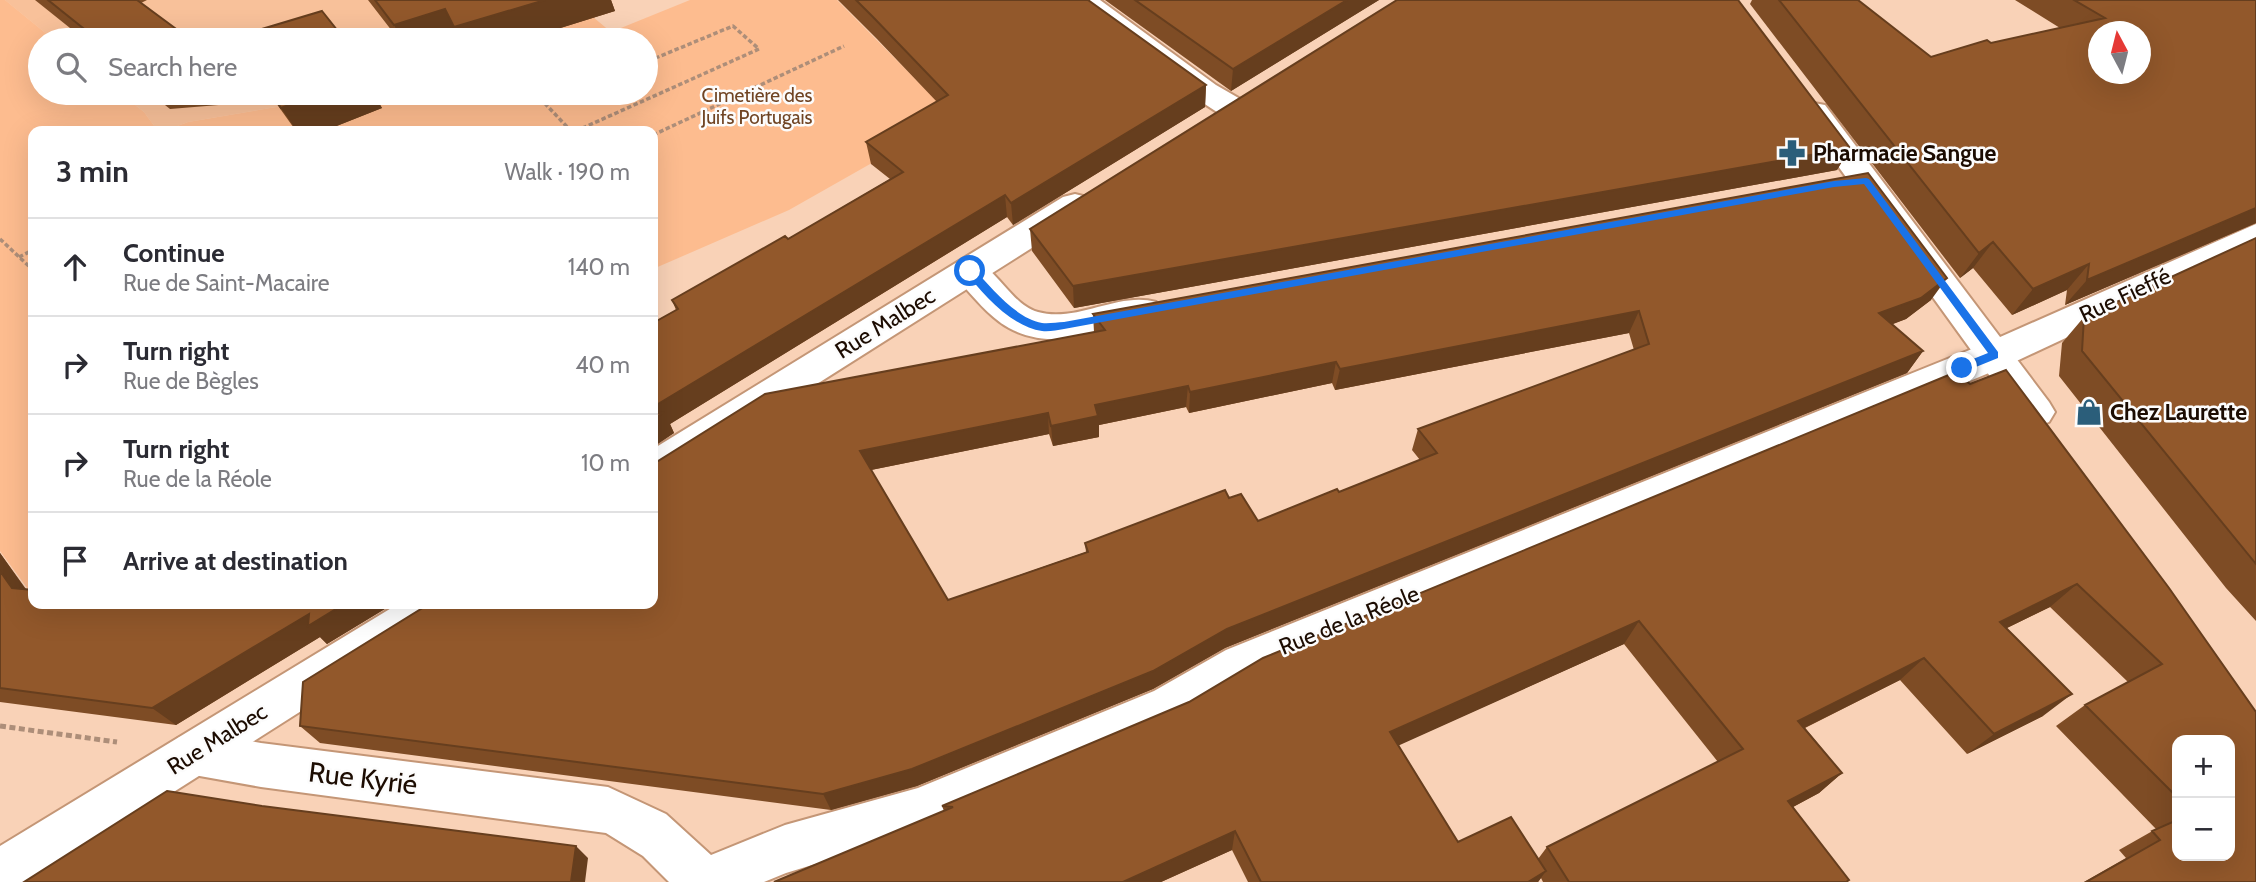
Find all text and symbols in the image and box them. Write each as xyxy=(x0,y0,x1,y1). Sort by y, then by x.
north arrow xyxy=(2088,21,2151,84)
search box xyxy=(28,28,658,105)
icon: search xyxy=(52,48,90,86)
text: Search here xyxy=(108,51,237,83)
park label: Cimetière des Juifs Portugais xyxy=(701,84,813,129)
pharmacy icon: Pharmacie Sangue xyxy=(1777,138,1807,168)
place label: Pharmacie Sangue xyxy=(1813,139,1996,167)
text: 3 min xyxy=(56,153,129,190)
text: Walk · 190 m xyxy=(505,158,630,186)
text: Continue xyxy=(123,237,225,269)
icon: ahead xyxy=(56,248,94,286)
text: 140 m xyxy=(568,253,630,281)
route start xyxy=(954,255,985,286)
street label: Rue Fieffé xyxy=(2075,262,2175,328)
text: Rue de Saint-Macaire xyxy=(123,269,330,297)
street label: Rue Malbec xyxy=(830,281,940,365)
text: Turn right xyxy=(123,335,229,367)
icon: right xyxy=(56,346,94,384)
text: 40 m xyxy=(575,351,630,379)
route end xyxy=(1946,352,1977,383)
text: Rue de Bègles xyxy=(123,367,259,395)
shop icon: Chez Laurette xyxy=(2074,397,2104,427)
place label: Chez Laurette xyxy=(2110,398,2247,426)
text: Turn right xyxy=(123,433,229,465)
icon: right xyxy=(56,444,94,482)
text: 10 m xyxy=(581,449,630,477)
text: Rue de la Réole xyxy=(123,465,272,493)
icon: arrive xyxy=(56,542,94,580)
text: Arrive at destination xyxy=(123,545,348,577)
street label: Rue de la Réole xyxy=(1275,579,1423,661)
street label: Rue Malbec xyxy=(162,697,272,781)
map controls xyxy=(2172,735,2235,861)
button: + xyxy=(2172,735,2235,798)
street label: Rue Kyrié xyxy=(307,754,419,802)
button: − xyxy=(2172,798,2235,861)

